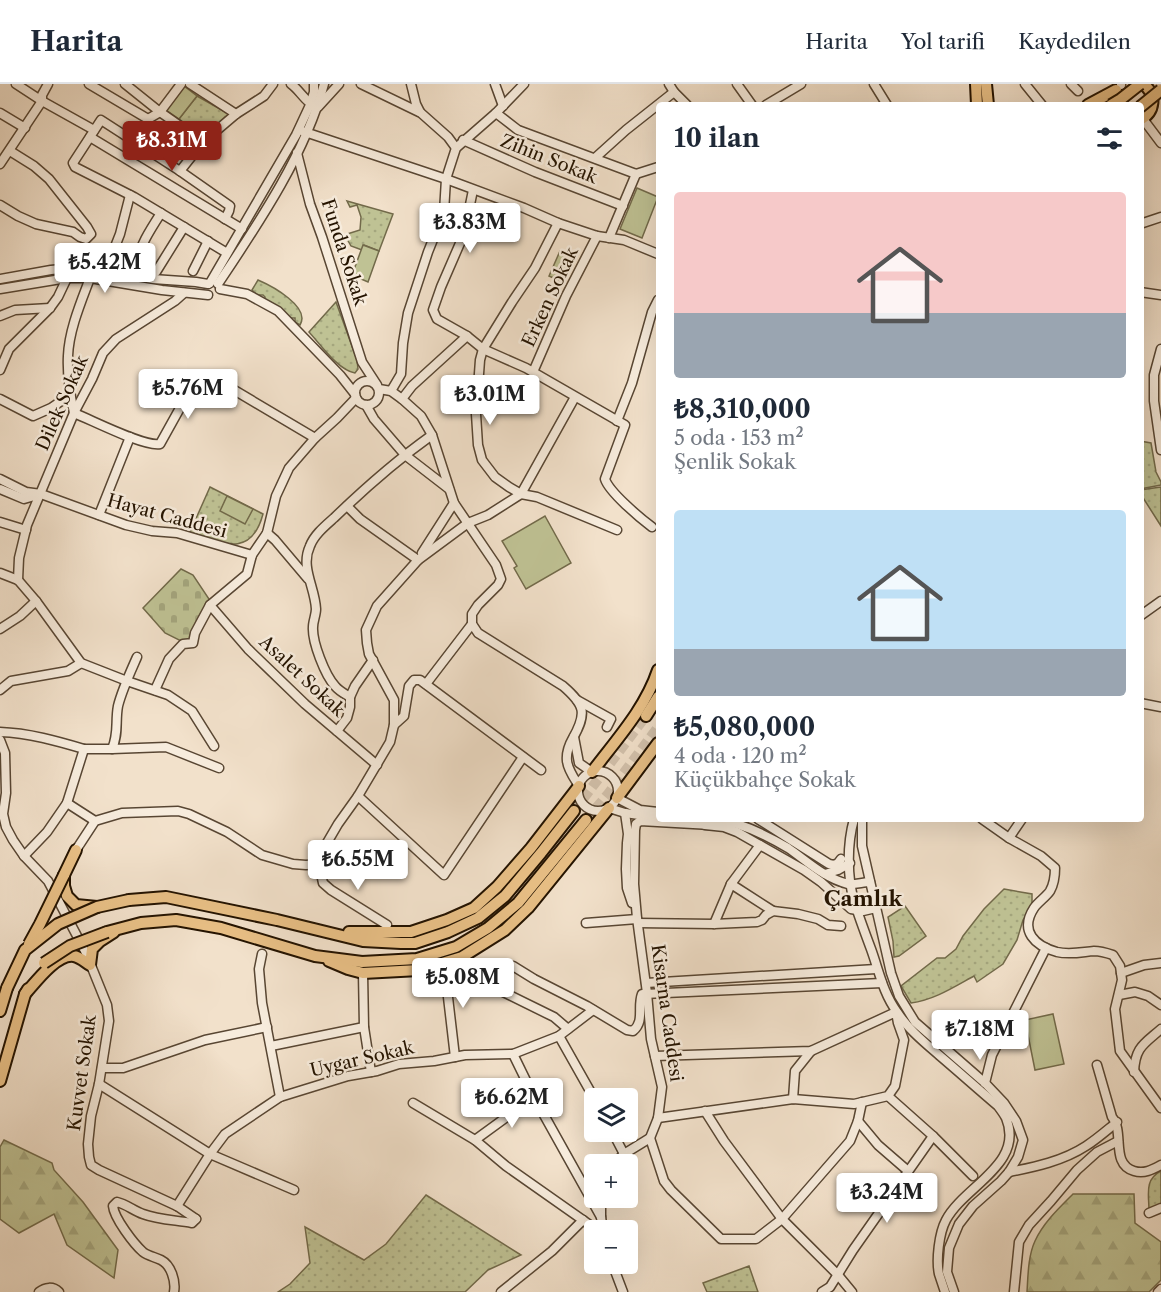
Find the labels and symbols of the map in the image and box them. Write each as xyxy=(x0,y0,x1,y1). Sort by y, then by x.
pin: ₺8.31M xyxy=(123,121,221,172)
street label: Zihin Sokak xyxy=(497,130,602,189)
street label: Funda Sokak xyxy=(316,196,372,310)
pin: ₺3.83M xyxy=(421,203,519,254)
street label: Erken Sokak xyxy=(517,242,583,350)
pin: ₺5.42M xyxy=(56,243,154,294)
street label: Dilek Sokak xyxy=(31,350,93,454)
pin: ₺5.76M xyxy=(139,369,237,420)
pin: ₺3.01M xyxy=(441,375,539,426)
street label: Hayat Caddesi xyxy=(105,489,230,543)
street label: Asalet Sokak xyxy=(254,630,351,722)
pin: ₺6.55M xyxy=(309,840,407,891)
district label: Çamlık xyxy=(824,886,904,911)
street label: Kisarna Caddesi xyxy=(646,943,688,1084)
pin: ₺5.08M xyxy=(414,958,512,1009)
pin: ₺7.18M xyxy=(931,1010,1029,1061)
street label: Kuvvet Sokak xyxy=(63,1012,101,1132)
street label: Uygar Sokak xyxy=(308,1036,418,1082)
pin: ₺6.62M xyxy=(463,1078,561,1129)
pin: ₺3.24M xyxy=(838,1173,936,1224)

